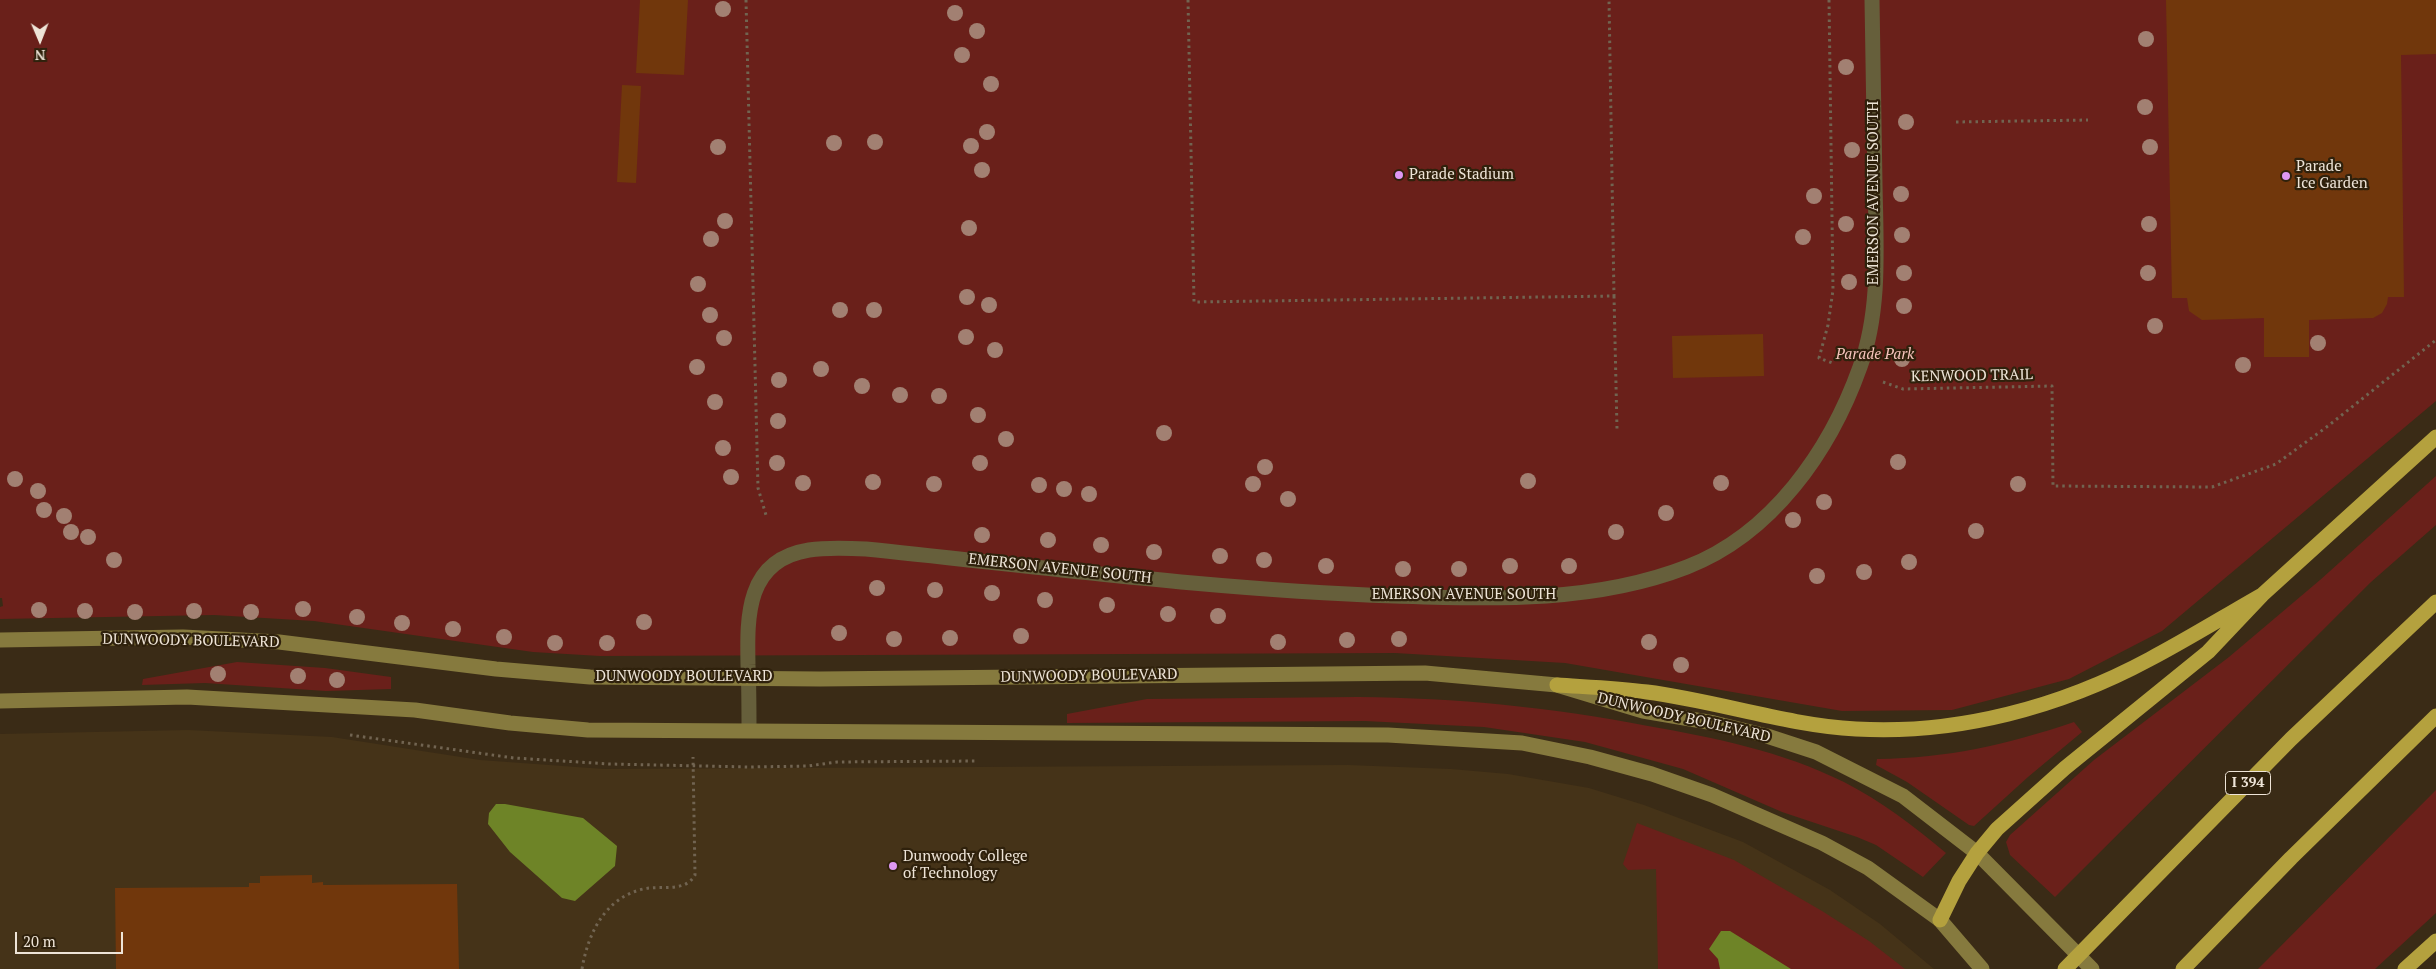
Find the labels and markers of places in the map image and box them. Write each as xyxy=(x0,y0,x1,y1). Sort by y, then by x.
place label: Parade Ice Garden xyxy=(2296,158,2368,193)
place label: Parade Stadium xyxy=(1409,166,1514,184)
marker: Parade Stadium xyxy=(1393,169,1405,181)
marker: Parade Ice Garden xyxy=(2280,170,2292,182)
place label: Dunwoody College of Technology xyxy=(903,848,1028,883)
marker: Dunwoody College of Technology xyxy=(887,860,899,872)

